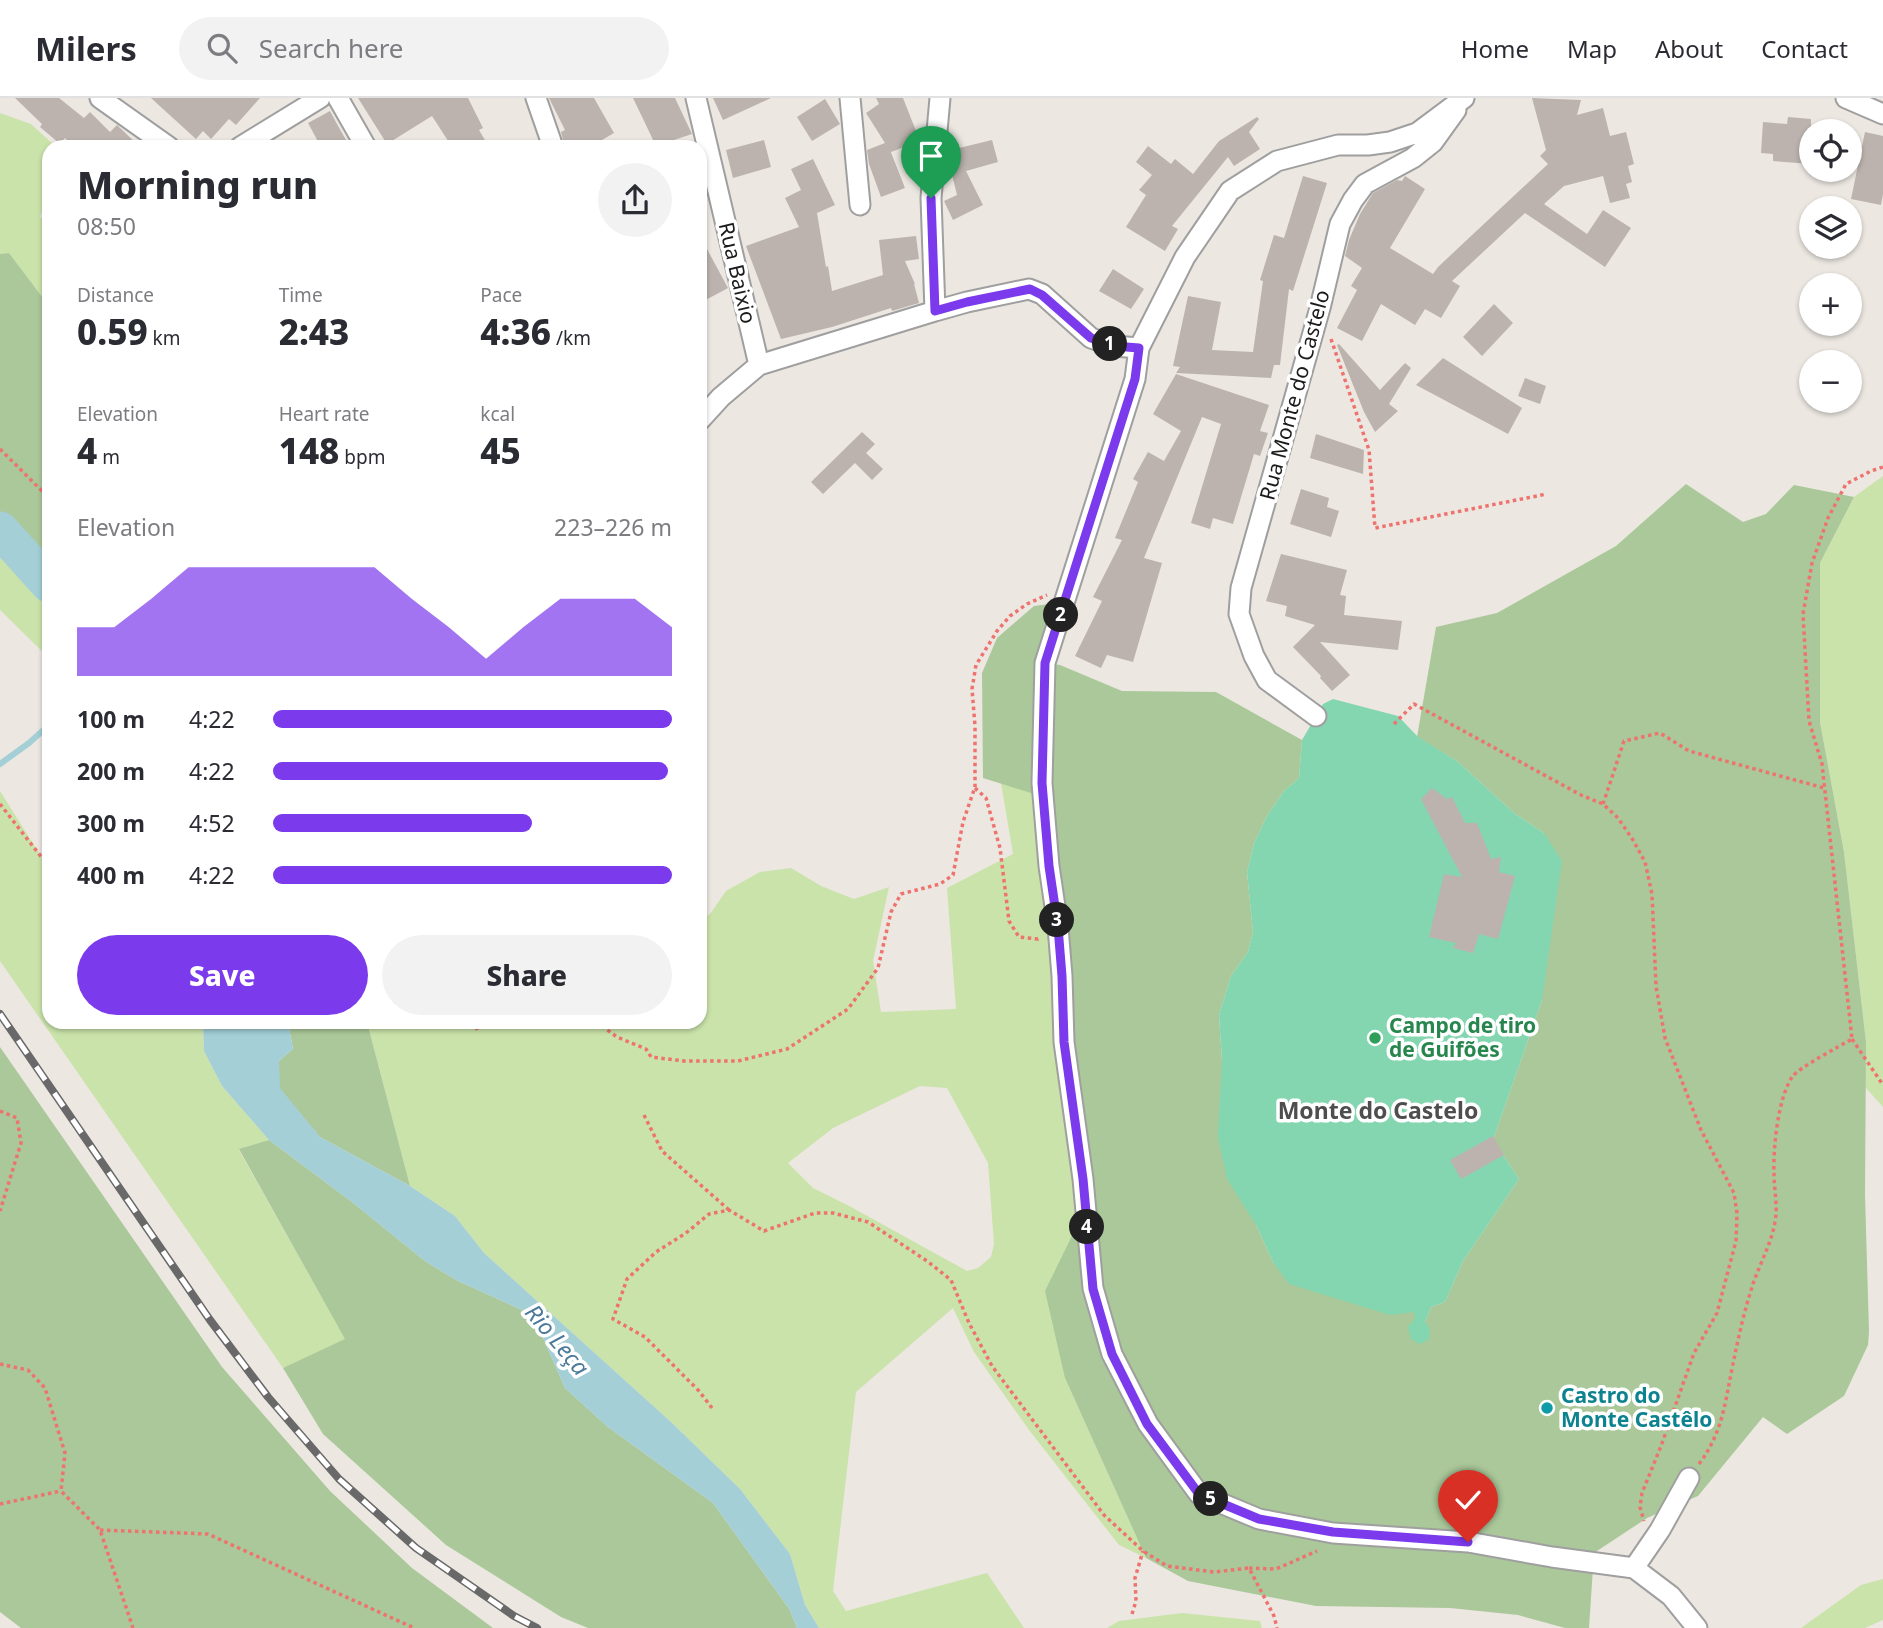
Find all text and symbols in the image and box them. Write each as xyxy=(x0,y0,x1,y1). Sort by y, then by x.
search box xyxy=(179,17,669,80)
text: Milers xyxy=(35,26,137,71)
icon: search xyxy=(203,29,241,67)
text: Search here xyxy=(259,30,404,66)
text: Home xyxy=(1461,32,1529,65)
text: Map xyxy=(1567,32,1617,65)
text: About xyxy=(1655,32,1723,65)
text: Contact xyxy=(1761,32,1848,65)
map controls xyxy=(1799,119,1862,413)
button: locate xyxy=(1799,119,1862,182)
pin xyxy=(901,126,961,198)
icon: arrive xyxy=(912,137,950,175)
text: Morning run xyxy=(77,158,318,210)
button: share xyxy=(598,163,672,237)
button: layers xyxy=(1799,196,1862,259)
text: 08:50 xyxy=(77,210,136,242)
street label: Rua Baixio xyxy=(713,219,763,326)
button: + xyxy=(1799,273,1862,336)
text: Distance xyxy=(77,282,154,308)
text: Time xyxy=(279,282,323,308)
text: Pace xyxy=(480,282,522,308)
street label: Rua Monte do Castelo xyxy=(1252,286,1336,503)
text: 0.59 xyxy=(77,308,148,355)
text: 2:43 xyxy=(279,308,349,355)
text: 4:36 xyxy=(480,308,551,355)
text: km xyxy=(148,325,181,351)
text: /km xyxy=(551,325,591,351)
pin: 1 xyxy=(1092,327,1128,362)
text: 1 xyxy=(1104,330,1115,356)
button: − xyxy=(1799,350,1862,413)
text: Elevation xyxy=(77,401,158,427)
text: Heart rate xyxy=(279,401,369,427)
text: kcal xyxy=(480,401,515,427)
text: 4 xyxy=(77,427,97,474)
text: 148 xyxy=(279,427,339,474)
text: 45 xyxy=(480,427,521,474)
text: m xyxy=(97,444,120,470)
text: bpm xyxy=(339,444,385,470)
text: Elevation xyxy=(77,511,175,543)
text: 223–226 m xyxy=(554,511,672,543)
pin: 2 xyxy=(1044,598,1078,632)
text: 2 xyxy=(1055,601,1066,627)
text: 100 m xyxy=(77,703,145,735)
text: 4:22 xyxy=(189,703,235,735)
text: 200 m xyxy=(77,755,145,787)
text: 4:22 xyxy=(189,755,235,787)
text: 300 m xyxy=(77,807,145,839)
text: 4:52 xyxy=(189,807,235,839)
text: 400 m xyxy=(77,859,145,891)
text: 4:22 xyxy=(189,859,235,891)
pin: 3 xyxy=(1040,902,1074,938)
text: 3 xyxy=(1051,906,1062,932)
button: Save xyxy=(77,935,368,1015)
button: Share xyxy=(382,935,672,1015)
place label: Campo de tiro de Guifões xyxy=(1389,1011,1536,1063)
marker: Campo de tiro de Guifões xyxy=(1367,1030,1383,1046)
district label: Monte do Castelo xyxy=(1278,1094,1478,1126)
pin: 4 xyxy=(1070,1210,1104,1244)
text: 4 xyxy=(1081,1213,1092,1239)
water label: Rio Leça xyxy=(519,1297,597,1382)
place label: Castro do Monte Castêlo xyxy=(1561,1381,1712,1433)
marker: Castro do Monte Castêlo xyxy=(1539,1400,1555,1416)
pin xyxy=(1438,1470,1498,1542)
icon: check xyxy=(1449,1481,1487,1519)
pin: 5 xyxy=(1194,1482,1228,1516)
text: 5 xyxy=(1205,1485,1216,1511)

